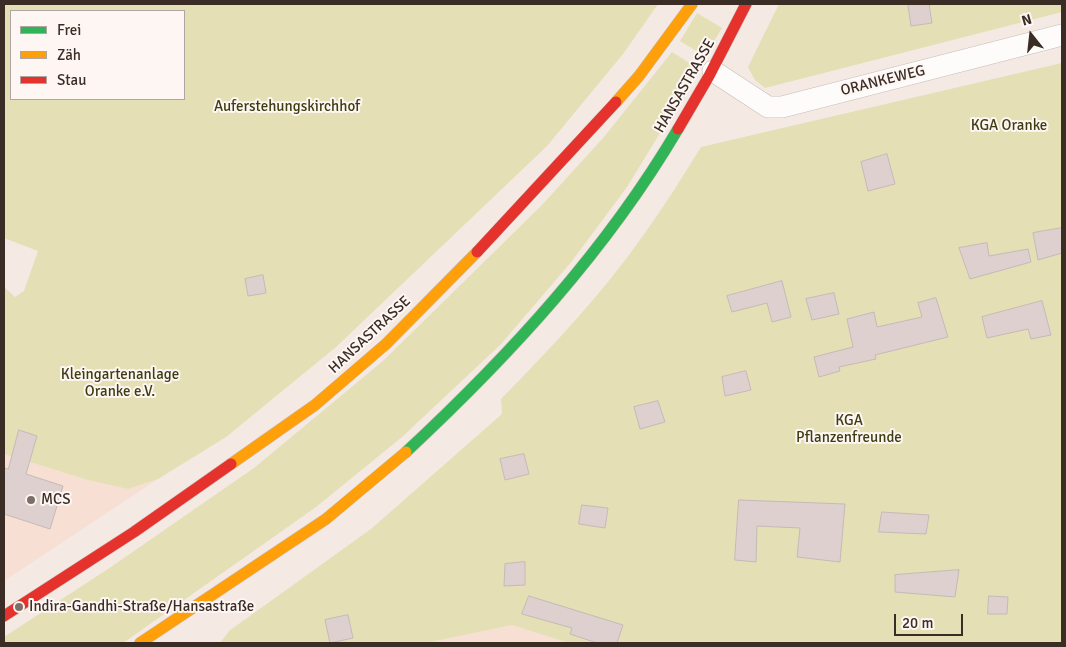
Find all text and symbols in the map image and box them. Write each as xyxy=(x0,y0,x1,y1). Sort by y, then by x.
legend xyxy=(10,10,185,100)
north arrow xyxy=(1006,10,1056,60)
text: N xyxy=(1020,11,1034,30)
text: Frei xyxy=(57,21,81,39)
street label: HANSASTRASSE xyxy=(651,36,719,136)
text: Zäh xyxy=(57,46,81,64)
street label: ORANKEWEG xyxy=(839,62,927,100)
text: Stau xyxy=(57,71,86,89)
park label: Auferstehungskirchhof xyxy=(214,98,360,116)
park label: KGA Oranke xyxy=(971,117,1047,135)
street label: HANSASTRASSE xyxy=(325,292,415,378)
park label: Kleingartenanlage Oranke e.V. xyxy=(61,366,179,401)
park label: KGA Pflanzenfreunde xyxy=(796,412,902,447)
place label: MCS xyxy=(41,491,71,509)
marker: MCS xyxy=(25,494,37,506)
place label: Indira-Gandhi-Straße/Hansastraße xyxy=(29,598,254,616)
marker: Indira-Gandhi-Straße/Hansastraße xyxy=(13,601,25,613)
scale bar xyxy=(896,604,965,636)
text: 20 m xyxy=(902,614,933,632)

